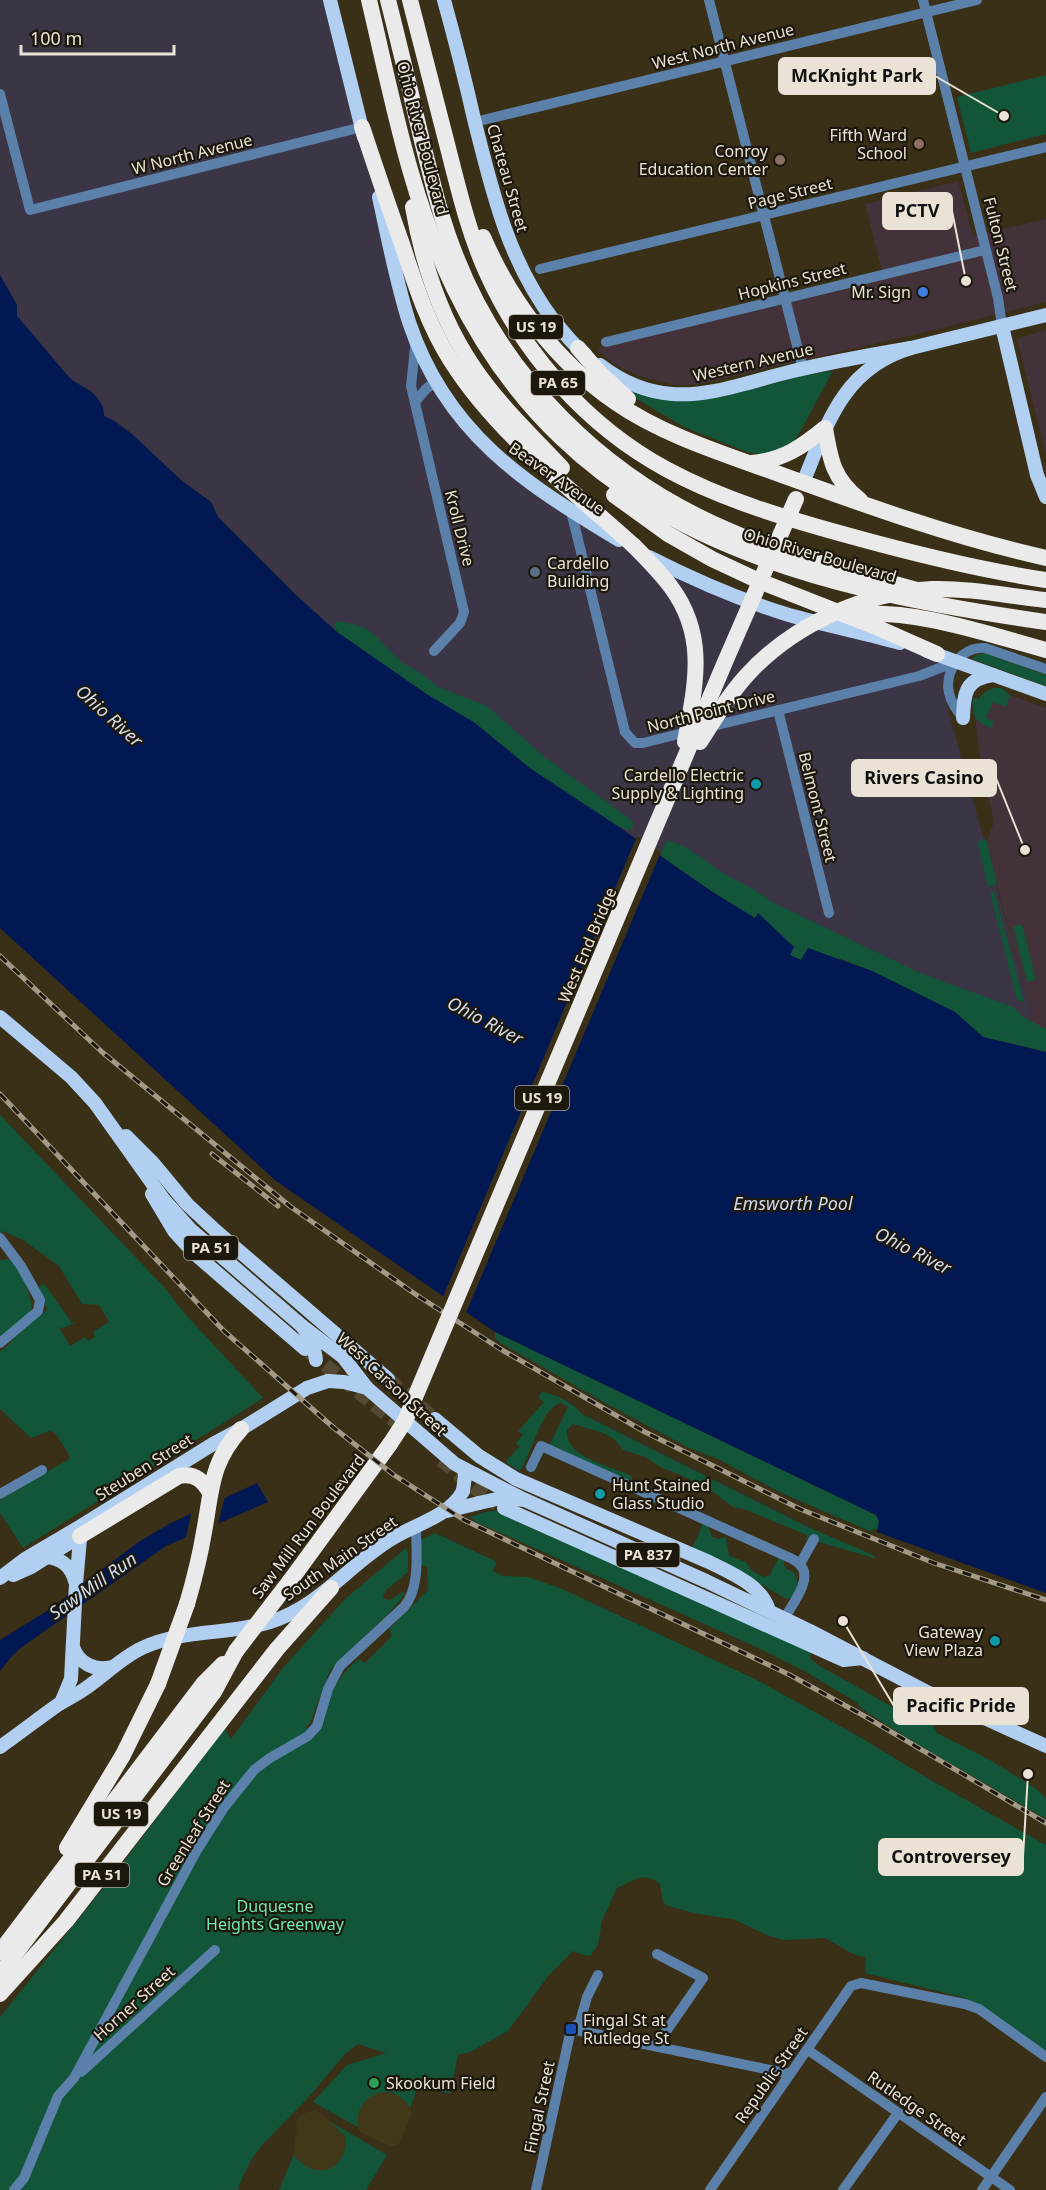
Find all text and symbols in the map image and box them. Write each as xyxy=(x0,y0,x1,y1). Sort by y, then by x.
scale bar xyxy=(21,18,174,56)
street label: West North Avenue xyxy=(650,18,796,74)
text: 100 m xyxy=(30,26,82,50)
callout: McKnight Park xyxy=(779,58,935,94)
street label: Ohio River Boulevard xyxy=(392,59,454,217)
text: McKnight Park xyxy=(791,63,924,87)
street label: Chateau Street xyxy=(482,121,534,235)
place label: Fifth Ward School xyxy=(830,124,907,164)
street label: W North Avenue xyxy=(129,128,255,180)
marker: Fifth Ward School xyxy=(912,137,926,151)
place label: Conroy Education Center xyxy=(639,140,769,180)
marker: Conroy Education Center xyxy=(773,153,787,167)
street label: Page Street xyxy=(745,172,835,214)
callout: PCTV xyxy=(883,193,952,229)
street label: Fulton Street xyxy=(979,195,1023,294)
text: PCTV xyxy=(895,198,940,222)
street label: Hopkins Street xyxy=(736,257,848,305)
place label: Mr. Sign xyxy=(851,281,911,303)
marker: Mr. Sign xyxy=(916,285,930,299)
road number: US 19 xyxy=(509,315,563,339)
street label: Western Avenue xyxy=(691,337,815,387)
road number: PA 65 xyxy=(531,371,585,395)
street label: Beaver Avenue xyxy=(505,437,609,519)
street label: Kroll Drive xyxy=(440,488,480,568)
street label: Ohio River Boulevard xyxy=(741,523,899,587)
place label: Cardello Building xyxy=(547,552,609,592)
marker: Cardello Building xyxy=(528,565,542,579)
water label: Ohio River xyxy=(71,679,149,752)
street label: North Point Drive xyxy=(645,684,777,738)
street label: Belmont Street xyxy=(794,750,842,865)
callout: Rivers Casino xyxy=(852,760,996,796)
place label: Cardello Electric Supply & Lighting xyxy=(611,764,744,804)
text: Rivers Casino xyxy=(864,765,984,789)
marker: Cardello Electric Supply & Lighting xyxy=(749,777,763,791)
street label: West End Bridge xyxy=(553,884,621,1006)
water label: Ohio River xyxy=(443,990,528,1050)
road number: US 19 xyxy=(515,1086,569,1110)
water label: Emsworth Pool xyxy=(733,1191,853,1215)
water label: Ohio River xyxy=(871,1221,956,1280)
road number: PA 51 xyxy=(184,1236,238,1260)
street label: West Carson Street xyxy=(332,1327,452,1441)
street label: Steuben Street xyxy=(91,1428,197,1506)
street label: Saw Mill Run Boulevard xyxy=(246,1449,370,1603)
place label: Hunt Stained Glass Studio xyxy=(612,1474,710,1514)
marker: Hunt Stained Glass Studio xyxy=(593,1487,607,1501)
street label: South Main Street xyxy=(279,1510,402,1606)
road number: PA 837 xyxy=(616,1543,680,1567)
water label: Saw Mill Run xyxy=(44,1546,141,1624)
place label: Gateway View Plaza xyxy=(905,1621,984,1661)
marker: Gateway View Plaza xyxy=(988,1634,1002,1648)
callout: Pacific Pride xyxy=(894,1688,1028,1724)
text: Pacific Pride xyxy=(906,1693,1016,1717)
street label: Greenleaf Street xyxy=(151,1775,235,1891)
road number: US 19 xyxy=(94,1802,148,1826)
callout: Controversey xyxy=(879,1839,1023,1875)
text: Controversey xyxy=(891,1844,1012,1868)
road number: PA 51 xyxy=(75,1863,129,1887)
park label: Duquesne Heights Greenway xyxy=(206,1895,345,1935)
street label: Horner Street xyxy=(89,1960,180,2045)
place label: Fingal St at Rutledge St xyxy=(583,2009,669,2049)
marker: Fingal St at Rutledge St xyxy=(564,2022,578,2036)
street label: Republic Street xyxy=(729,2022,813,2128)
street label: Fingal Street xyxy=(518,2058,560,2155)
street label: Rutledge Street xyxy=(863,2066,971,2150)
place label: Skookum Field xyxy=(386,2072,496,2094)
marker: Skookum Field xyxy=(367,2076,381,2090)

